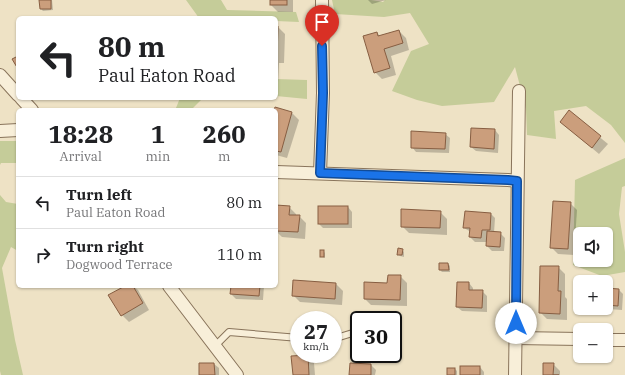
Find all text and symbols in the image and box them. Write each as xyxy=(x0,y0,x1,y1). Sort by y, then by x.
pin xyxy=(305,5,339,46)
icon: arrive xyxy=(311,11,333,33)
text: 80 m xyxy=(98,28,165,65)
icon: left xyxy=(32,32,84,84)
text: Paul Eaton Road xyxy=(98,64,236,87)
text: 18:28 xyxy=(48,118,113,150)
text: 1 xyxy=(151,118,165,150)
text: 260 xyxy=(203,118,246,150)
text: Arrival xyxy=(60,148,102,165)
text: min xyxy=(145,148,170,165)
text: m xyxy=(218,148,230,165)
text: Turn left xyxy=(66,185,132,204)
icon: left xyxy=(32,192,54,214)
text: 80 m xyxy=(226,193,262,212)
text: Paul Eaton Road xyxy=(66,204,165,221)
map controls xyxy=(573,227,613,363)
button: sound xyxy=(573,227,613,267)
text: Turn right xyxy=(66,237,144,256)
icon: right xyxy=(32,244,54,266)
text: 110 m xyxy=(217,245,262,264)
text: Dogwood Terrace xyxy=(66,256,173,273)
button: + xyxy=(573,275,613,315)
position arrow xyxy=(495,302,537,344)
speed limit sign: 30 xyxy=(350,311,402,363)
text: 27 xyxy=(304,318,328,345)
button: − xyxy=(573,323,613,363)
text: km/h xyxy=(303,340,329,353)

